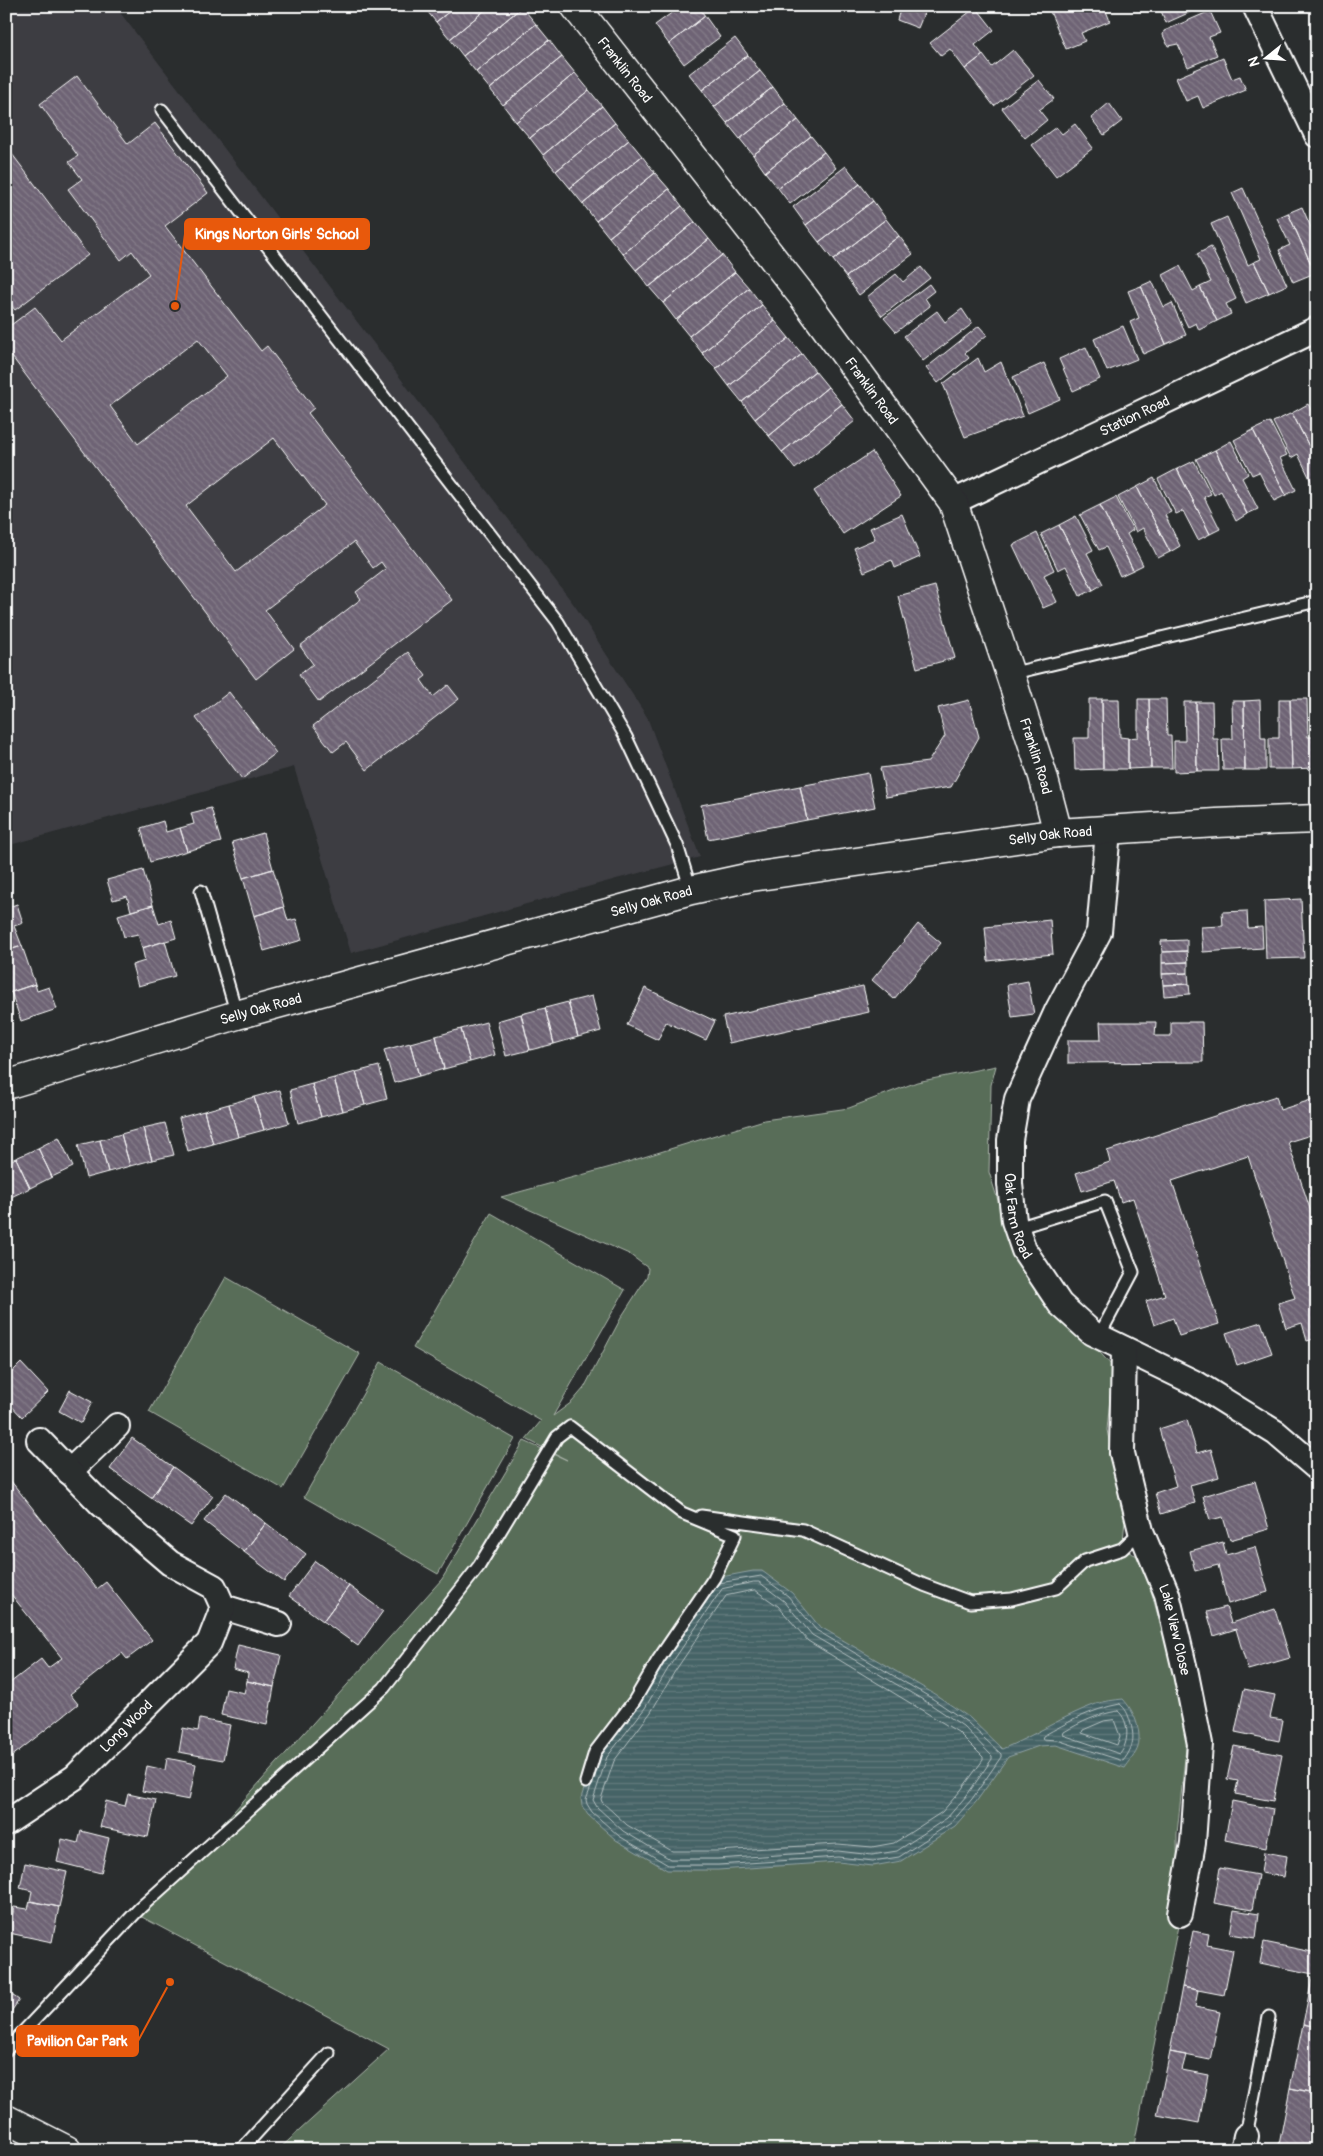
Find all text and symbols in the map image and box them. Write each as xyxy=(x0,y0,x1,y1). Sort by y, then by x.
north arrow xyxy=(1240,32,1290,82)
street label: Franklin Road xyxy=(594,34,656,106)
text: N xyxy=(1245,55,1264,69)
callout: Kings Norton Girls' School xyxy=(185,219,369,249)
text: Kings Norton Girls' School xyxy=(195,225,359,244)
street label: Franklin Road xyxy=(841,354,902,428)
street label: Station Road xyxy=(1097,392,1173,440)
street label: Franklin Road xyxy=(1016,716,1055,796)
street label: Selly Oak Road xyxy=(1008,823,1093,849)
street label: Selly Oak Road xyxy=(609,882,694,921)
street label: Selly Oak Road xyxy=(218,990,304,1029)
street label: Oak Farm Road xyxy=(1001,1173,1036,1263)
street label: Lake View Close xyxy=(1155,1582,1194,1677)
street label: Long Wood xyxy=(97,1697,156,1756)
callout: Pavilion Car Park xyxy=(17,2026,138,2056)
text: Pavilion Car Park xyxy=(26,2032,128,2051)

